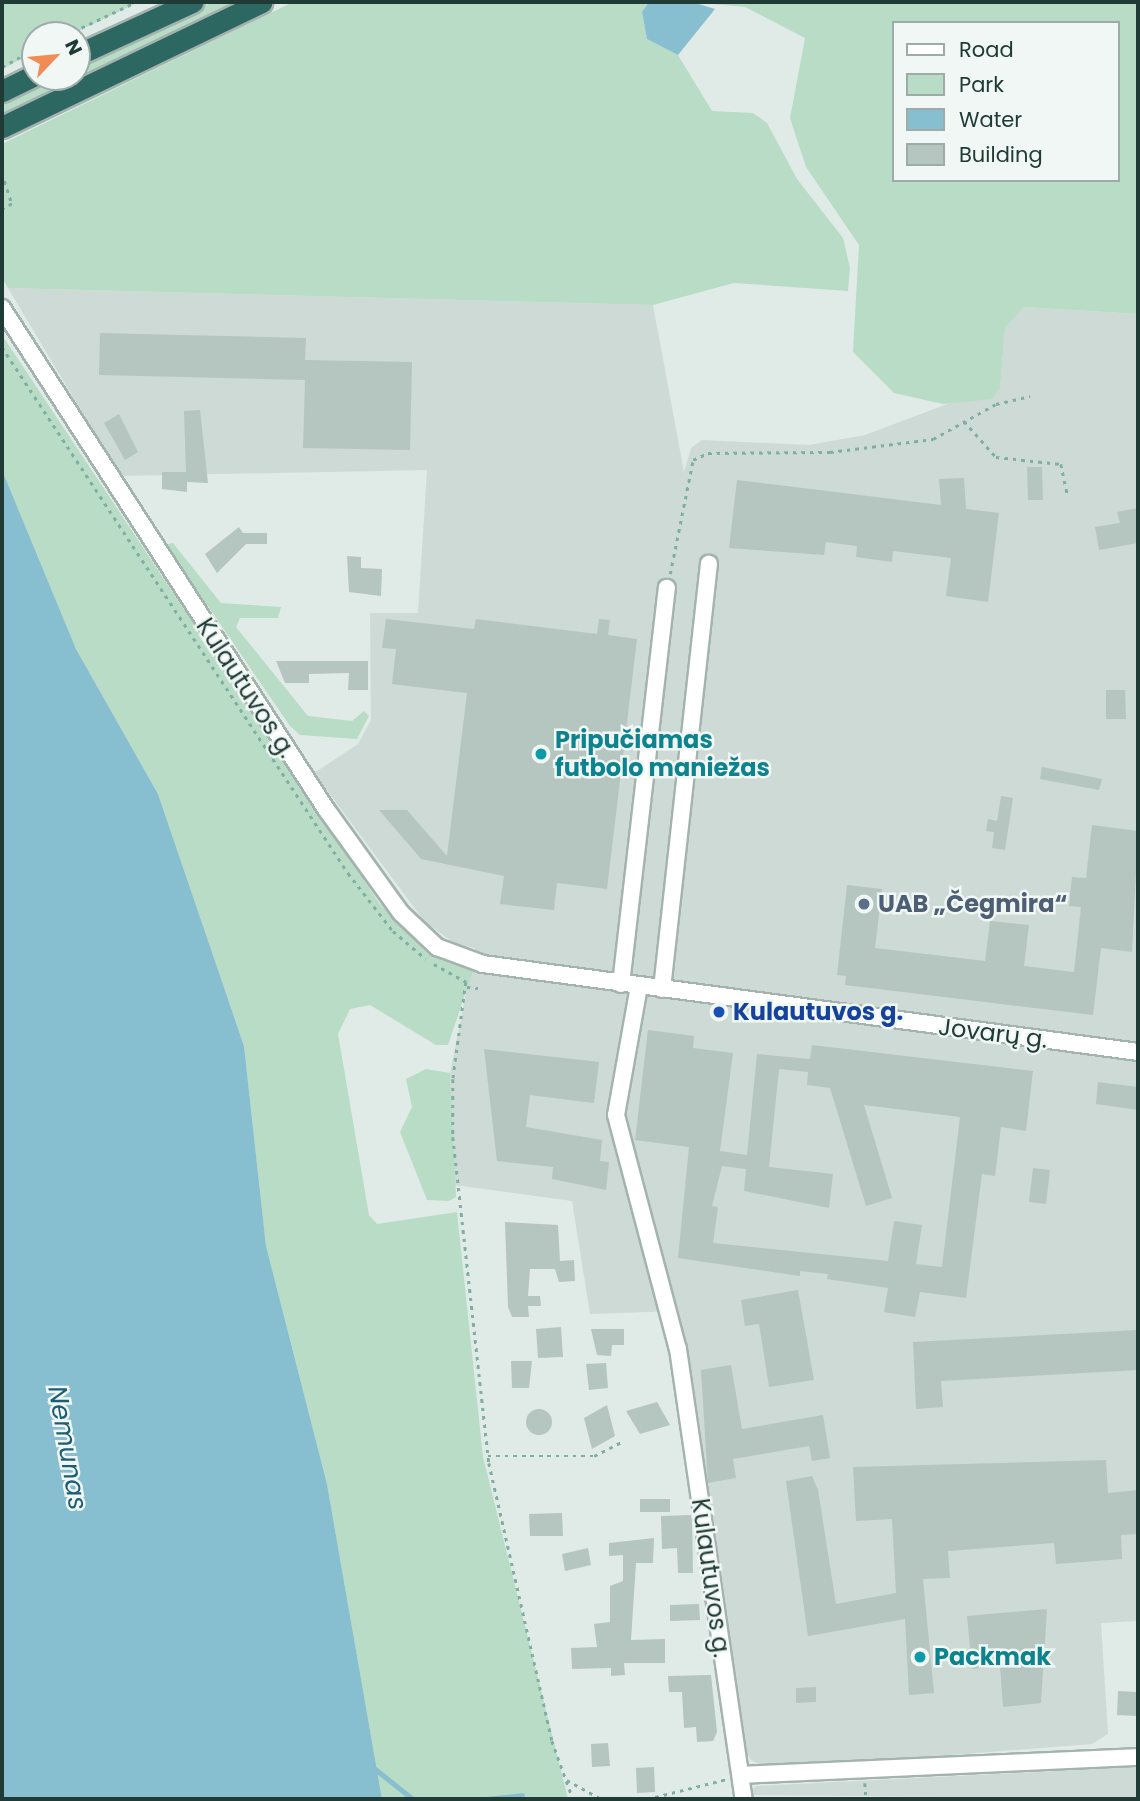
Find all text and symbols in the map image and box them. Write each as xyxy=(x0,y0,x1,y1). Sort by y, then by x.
north arrow xyxy=(21,21,91,91)
legend xyxy=(892,21,1119,182)
text: N xyxy=(58,35,89,60)
text: Road xyxy=(959,35,1014,64)
text: Park xyxy=(959,70,1004,99)
text: Water xyxy=(959,105,1022,134)
text: Building xyxy=(959,140,1043,169)
street label: Kulautuvos g. xyxy=(190,613,302,763)
place label: Pripučiamas futbolo maniežas xyxy=(555,726,770,782)
marker: Pripučiamas futbolo maniežas xyxy=(533,746,549,762)
place label: UAB „Čegmira“ xyxy=(878,890,1067,918)
marker: UAB „Čegmira“ xyxy=(856,896,872,912)
place label: Kulautuvos g. xyxy=(733,998,903,1026)
marker: Kulautuvos g. xyxy=(711,1004,727,1020)
street label: Jovarų g. xyxy=(937,1012,1049,1054)
water label: Nemunas xyxy=(41,1383,93,1513)
street label: Kulautuvos g. xyxy=(686,1497,736,1659)
place label: Packmak xyxy=(934,1643,1051,1671)
marker: Packmak xyxy=(912,1649,928,1665)

